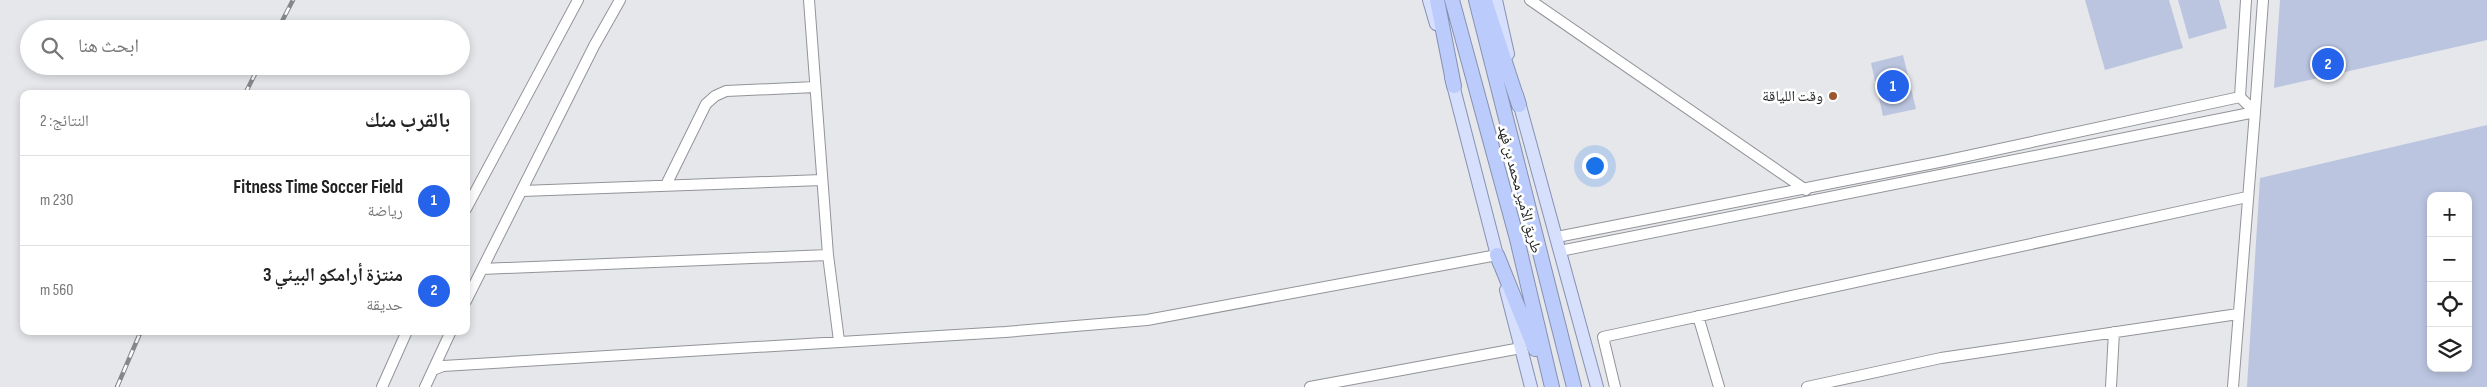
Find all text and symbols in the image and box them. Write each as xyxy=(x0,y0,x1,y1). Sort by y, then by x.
search box xyxy=(20,20,470,75)
icon: search xyxy=(38,34,66,62)
text: ابحث هنا xyxy=(78,35,139,58)
pin: 2 xyxy=(2312,45,2344,83)
pin: 1 xyxy=(1877,67,1909,105)
place label: وقت اللياقة xyxy=(1762,87,1823,106)
marker: وقت اللياقة xyxy=(1827,90,1839,102)
text: بالقرب منك xyxy=(365,108,450,133)
text: النتائج: 2 xyxy=(40,112,89,131)
street label: طريق الأمير محمد بن فهد xyxy=(1493,123,1546,255)
your location xyxy=(1582,153,1608,179)
text: Fitness Time Soccer Field xyxy=(233,176,403,199)
text: 230 m xyxy=(40,191,73,210)
text: 1 xyxy=(431,191,437,210)
map controls xyxy=(2427,192,2472,372)
button: + xyxy=(2427,192,2472,237)
text: رياضة xyxy=(367,202,403,221)
button: − xyxy=(2427,237,2472,282)
text: منتزة أرامكو البيئي 3 xyxy=(263,264,403,287)
text: 560 m xyxy=(40,281,73,300)
text: 2 xyxy=(431,281,438,300)
button: locate xyxy=(2427,282,2472,327)
text: حديقة xyxy=(366,296,403,315)
button: layers xyxy=(2427,327,2472,372)

